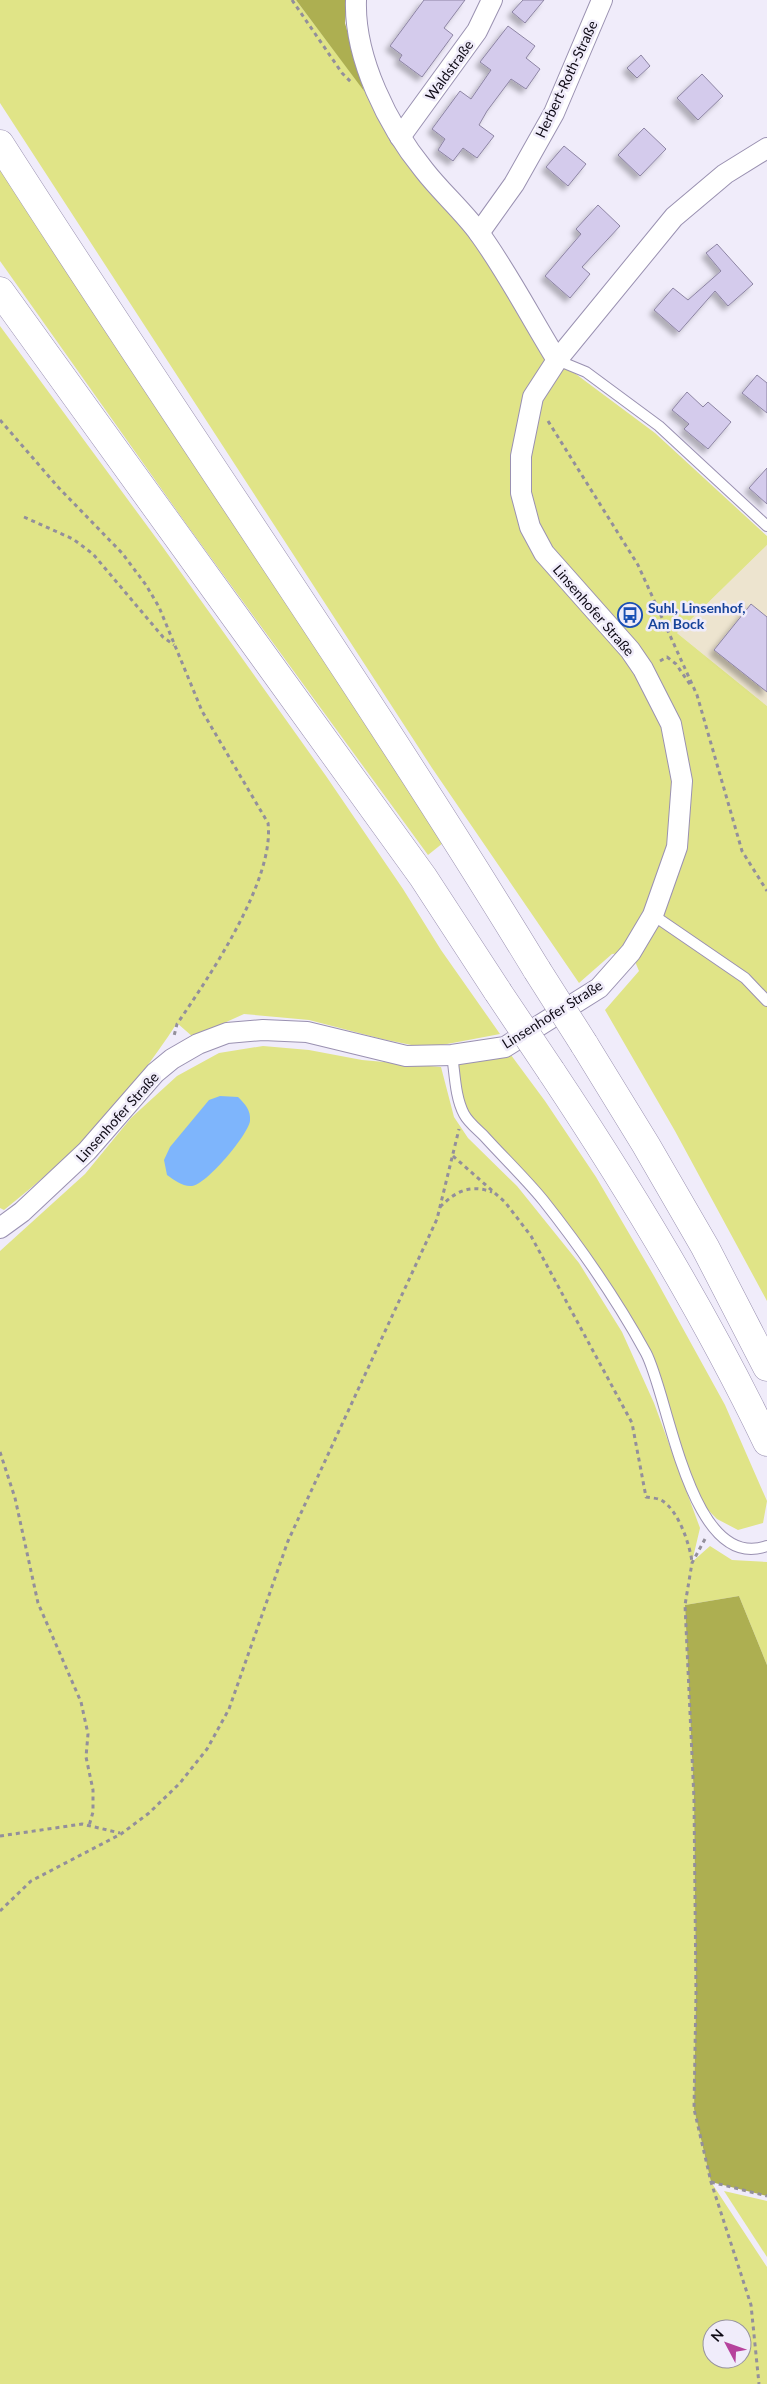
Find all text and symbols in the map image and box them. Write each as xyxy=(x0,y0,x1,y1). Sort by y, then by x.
street label: Herbert-Roth-Straße xyxy=(531,18,601,140)
street label: Waldstraße xyxy=(421,37,477,103)
street label: Linsenhofer Straße xyxy=(550,561,638,659)
place label: Suhl, Linsenhof, Am Bock xyxy=(647,599,746,632)
bus stop icon: Suhl, Linsenhof, Am Bock xyxy=(617,602,643,628)
street label: Linsenhofer Straße xyxy=(499,976,605,1052)
street label: Linsenhofer Straße xyxy=(72,1068,162,1166)
north arrow xyxy=(702,2319,752,2369)
text: N xyxy=(707,2325,727,2345)

